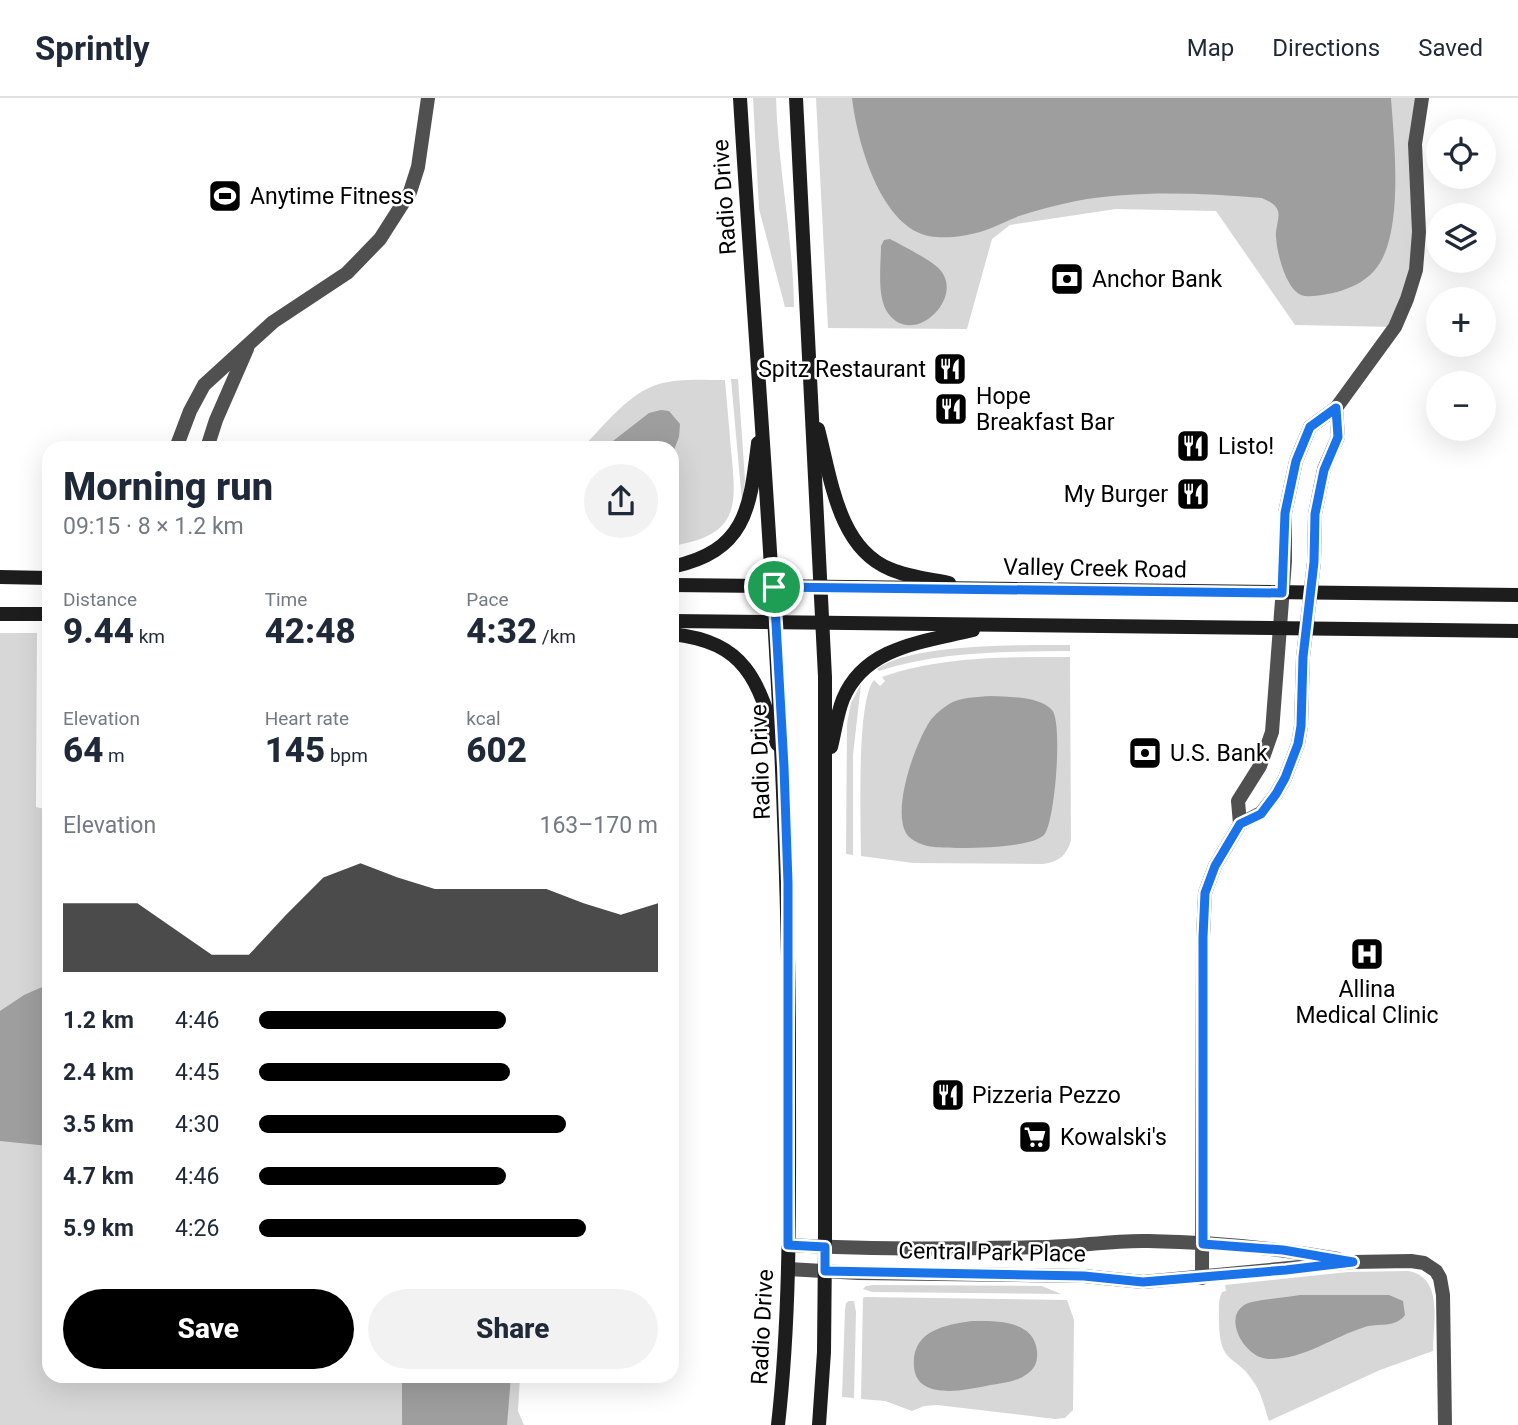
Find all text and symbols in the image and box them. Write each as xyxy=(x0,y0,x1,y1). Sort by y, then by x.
text: Sprintly xyxy=(35,29,150,68)
text: Map xyxy=(1187,34,1234,62)
text: Directions xyxy=(1272,34,1380,62)
text: Saved xyxy=(1418,34,1483,62)
map controls xyxy=(1426,119,1496,441)
button: locate xyxy=(1426,119,1496,189)
street label: Radio Drive xyxy=(707,138,742,256)
sports icon: Anytime Fitness xyxy=(206,177,244,215)
place label: Anytime Fitness xyxy=(250,183,414,210)
button: layers xyxy=(1426,203,1496,273)
bank icon: Anchor Bank xyxy=(1048,260,1086,298)
place label: Anchor Bank xyxy=(1092,266,1223,293)
button: + xyxy=(1426,287,1496,357)
restaurant icon: Spitz Restaurant xyxy=(931,350,969,388)
place label: Spitz Restaurant xyxy=(758,356,926,383)
button: − xyxy=(1426,371,1496,441)
place label: Hope Breakfast Bar xyxy=(976,383,1115,436)
restaurant icon: Hope Breakfast Bar xyxy=(932,390,970,428)
restaurant icon: Listo! xyxy=(1174,427,1212,465)
place label: Listo! xyxy=(1218,433,1274,460)
button: share xyxy=(584,464,658,538)
text: Morning run xyxy=(63,465,273,509)
restaurant icon: My Burger xyxy=(1174,475,1212,513)
place label: My Burger xyxy=(1064,481,1168,508)
text: 09:15 · 8 × 1.2 km xyxy=(63,513,244,540)
street label: Valley Creek Road xyxy=(1003,553,1187,584)
pin xyxy=(744,557,804,617)
icon: arrive xyxy=(755,568,793,606)
text: Distance xyxy=(63,588,137,611)
text: Time xyxy=(265,588,307,611)
text: Pace xyxy=(466,588,509,611)
text: 9.44 xyxy=(63,611,134,652)
text: 42:48 xyxy=(265,611,356,652)
text: 4:32 xyxy=(466,611,537,652)
text: km xyxy=(134,625,165,648)
text: /km xyxy=(537,625,576,648)
street label: Radio Drive xyxy=(745,704,776,820)
text: Elevation xyxy=(63,707,140,730)
text: Heart rate xyxy=(265,707,349,730)
text: kcal xyxy=(466,707,501,730)
text: 64 xyxy=(63,730,103,771)
text: 145 xyxy=(265,730,325,771)
text: 602 xyxy=(466,730,527,771)
bank icon: U.S. Bank xyxy=(1126,734,1164,772)
place label: U.S. Bank xyxy=(1170,740,1268,767)
text: m xyxy=(103,744,125,767)
text: bpm xyxy=(325,744,368,767)
text: Elevation xyxy=(63,812,156,839)
text: 163–170 m xyxy=(539,812,658,839)
hospital icon: Allina Medical Clinic xyxy=(1348,935,1386,973)
place label: Allina Medical Clinic xyxy=(1295,976,1439,1029)
text: 1.2 km xyxy=(63,1007,134,1034)
text: 4:46 xyxy=(175,1007,219,1034)
text: 2.4 km xyxy=(63,1059,134,1086)
text: 4:45 xyxy=(175,1059,219,1086)
restaurant icon: Pizzeria Pezzo xyxy=(929,1076,967,1114)
place label: Pizzeria Pezzo xyxy=(972,1082,1121,1109)
text: 3.5 km xyxy=(63,1111,134,1138)
text: 4:30 xyxy=(175,1111,219,1138)
supermarket icon: Kowalski's xyxy=(1016,1118,1054,1156)
place label: Kowalski's xyxy=(1060,1124,1167,1151)
text: 4.7 km xyxy=(63,1163,134,1190)
text: 4:46 xyxy=(175,1163,219,1190)
text: 5.9 km xyxy=(63,1215,134,1242)
text: 4:26 xyxy=(175,1215,219,1242)
street label: Central Park Place xyxy=(898,1237,1086,1268)
street label: Radio Drive xyxy=(746,1269,779,1386)
button: Save xyxy=(63,1289,354,1369)
button: Share xyxy=(368,1289,658,1369)

